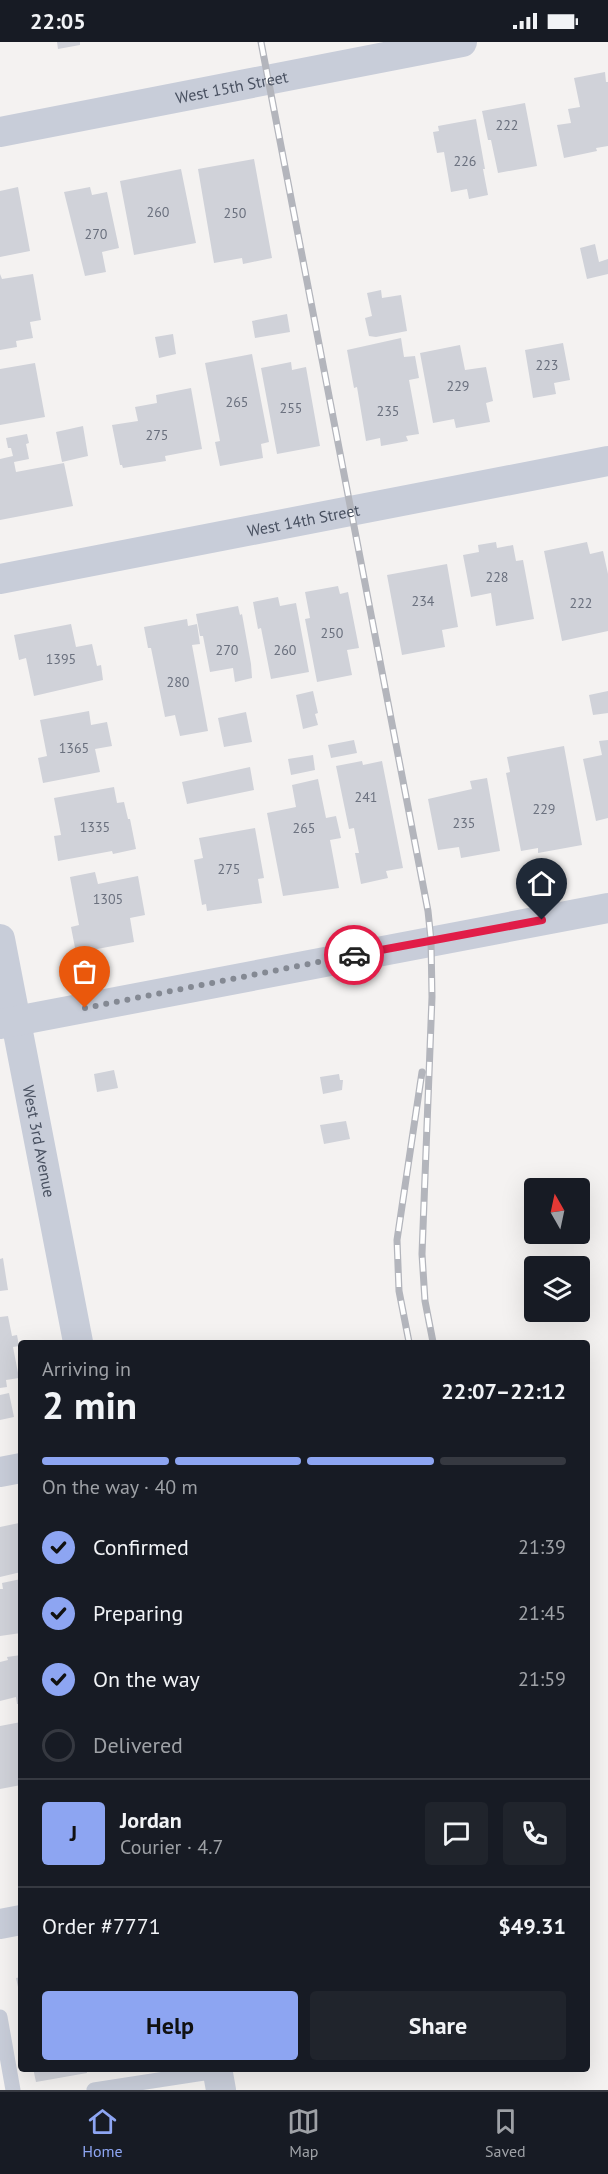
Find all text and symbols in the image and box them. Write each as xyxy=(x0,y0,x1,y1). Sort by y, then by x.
text: 22:05 xyxy=(30,7,86,35)
street label: West 15th Street xyxy=(174,66,290,108)
house number: 222 xyxy=(496,116,518,134)
house number: 226 xyxy=(454,152,476,170)
house number: 260 xyxy=(147,203,170,221)
house number: 250 xyxy=(224,204,247,222)
house number: 270 xyxy=(85,225,108,243)
house number: 223 xyxy=(536,356,558,374)
house number: 229 xyxy=(447,377,469,395)
house number: 265 xyxy=(226,393,248,411)
house number: 255 xyxy=(280,399,302,417)
house number: 235 xyxy=(377,402,399,420)
house number: 275 xyxy=(146,426,168,444)
street label: West 14th Street xyxy=(245,499,362,541)
house number: 228 xyxy=(486,568,508,586)
house number: 234 xyxy=(412,592,435,610)
house number: 222 xyxy=(570,594,592,612)
house number: 250 xyxy=(321,624,344,642)
house number: 270 xyxy=(216,641,239,659)
house number: 260 xyxy=(274,641,297,659)
house number: 1395 xyxy=(46,650,76,668)
house number: 280 xyxy=(167,673,190,691)
house number: 1365 xyxy=(59,739,89,757)
house number: 241 xyxy=(355,788,377,806)
house number: 229 xyxy=(533,800,555,818)
house number: 235 xyxy=(453,814,475,832)
house number: 1335 xyxy=(80,818,110,836)
house number: 265 xyxy=(293,819,315,837)
pin xyxy=(516,858,567,920)
house number: 275 xyxy=(218,860,240,878)
icon: home xyxy=(525,867,558,900)
house number: 1305 xyxy=(93,890,123,908)
courier xyxy=(324,925,384,985)
icon: car xyxy=(338,939,371,972)
pin xyxy=(59,946,110,1008)
icon: bag xyxy=(68,955,101,988)
street label: West 3rd Avenue xyxy=(19,1083,60,1199)
north arrow xyxy=(524,1178,590,1244)
map controls xyxy=(524,1178,590,1322)
button: layers xyxy=(524,1256,590,1322)
text: Arriving in xyxy=(42,1356,131,1382)
text: 22:07–22:12 xyxy=(441,1377,566,1405)
text: 2 min xyxy=(42,1379,137,1430)
text: On the way · 40 m xyxy=(42,1474,198,1500)
icon: check xyxy=(42,1531,75,1564)
text: Confirmed xyxy=(93,1533,189,1561)
text: 21:39 xyxy=(518,1534,566,1560)
icon: check xyxy=(42,1597,75,1630)
text: Preparing xyxy=(93,1599,183,1627)
text: 21:45 xyxy=(518,1600,566,1626)
icon: check xyxy=(42,1663,75,1696)
text: On the way xyxy=(93,1665,200,1693)
text: 21:59 xyxy=(518,1666,566,1692)
text: Delivered xyxy=(93,1731,183,1759)
button: chat xyxy=(425,1802,488,1865)
button: phone xyxy=(503,1802,566,1865)
text: Jordan xyxy=(120,1806,182,1834)
text: J xyxy=(70,1819,77,1847)
text: Courier · 4.7 xyxy=(120,1834,223,1860)
text: Order #7771 xyxy=(42,1912,161,1940)
text: $49.31 xyxy=(498,1912,566,1940)
button: Help xyxy=(42,1991,298,2060)
button: Share xyxy=(310,1991,566,2060)
tab: Home xyxy=(82,2105,123,2161)
tab: Map xyxy=(287,2105,320,2161)
tab: Saved xyxy=(485,2105,526,2161)

